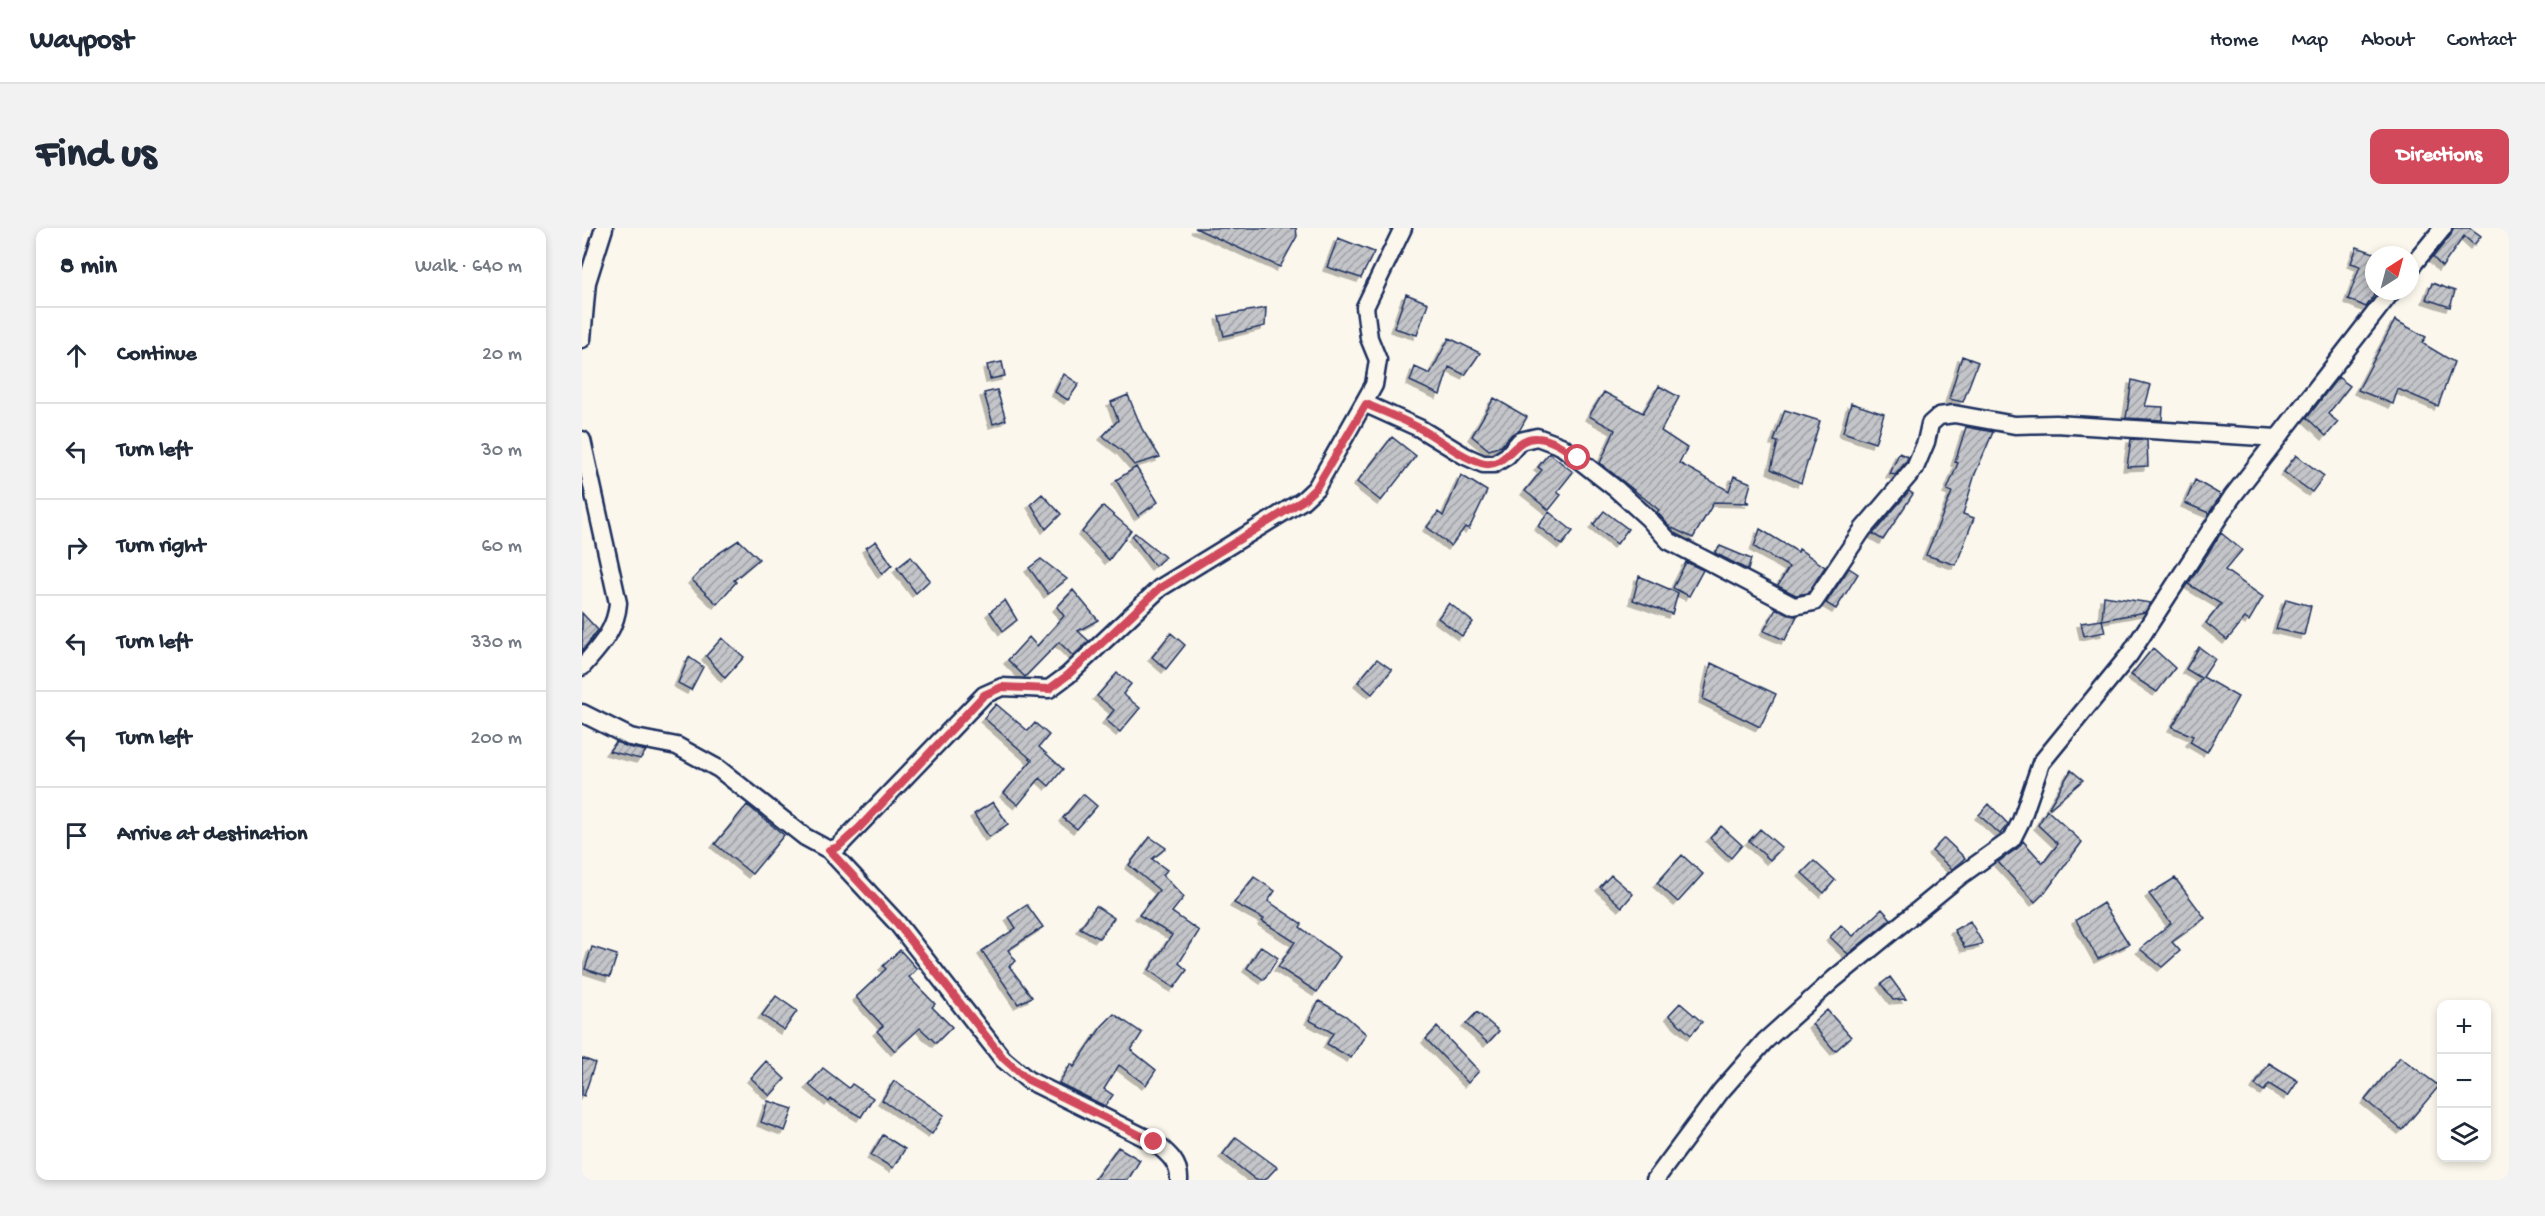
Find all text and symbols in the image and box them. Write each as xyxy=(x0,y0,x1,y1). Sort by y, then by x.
text: Waypost xyxy=(30,25,133,58)
text: Home xyxy=(2210,29,2258,54)
text: Map xyxy=(2291,29,2328,54)
text: About xyxy=(2361,29,2414,54)
text: Contact xyxy=(2447,29,2515,54)
button: Directions xyxy=(2370,129,2509,184)
text: Find us xyxy=(36,132,156,181)
north arrow xyxy=(2365,246,2419,300)
text: 8 min xyxy=(60,252,117,283)
text: Walk · 640 m xyxy=(415,256,522,279)
icon: ahead xyxy=(60,339,93,372)
text: Continue xyxy=(117,342,197,368)
text: 20 m xyxy=(482,344,522,367)
icon: left xyxy=(60,435,93,468)
text: Turn left xyxy=(117,438,191,464)
text: 30 m xyxy=(481,440,522,463)
route start xyxy=(1564,444,1590,470)
icon: right xyxy=(60,531,93,564)
text: Turn right xyxy=(117,534,205,560)
text: 60 m xyxy=(482,536,522,559)
icon: left xyxy=(60,627,93,660)
text: Turn left xyxy=(117,630,191,656)
text: 330 m xyxy=(471,632,522,655)
icon: left xyxy=(60,723,93,756)
text: Turn left xyxy=(117,726,191,752)
text: 200 m xyxy=(471,728,522,751)
icon: arrive xyxy=(60,819,93,852)
text: Arrive at destination xyxy=(117,822,307,848)
map controls xyxy=(2437,1000,2491,1162)
button: + xyxy=(2437,1000,2491,1054)
button: − xyxy=(2437,1054,2491,1108)
button: layers xyxy=(2437,1108,2491,1162)
route end xyxy=(1140,1128,1166,1154)

